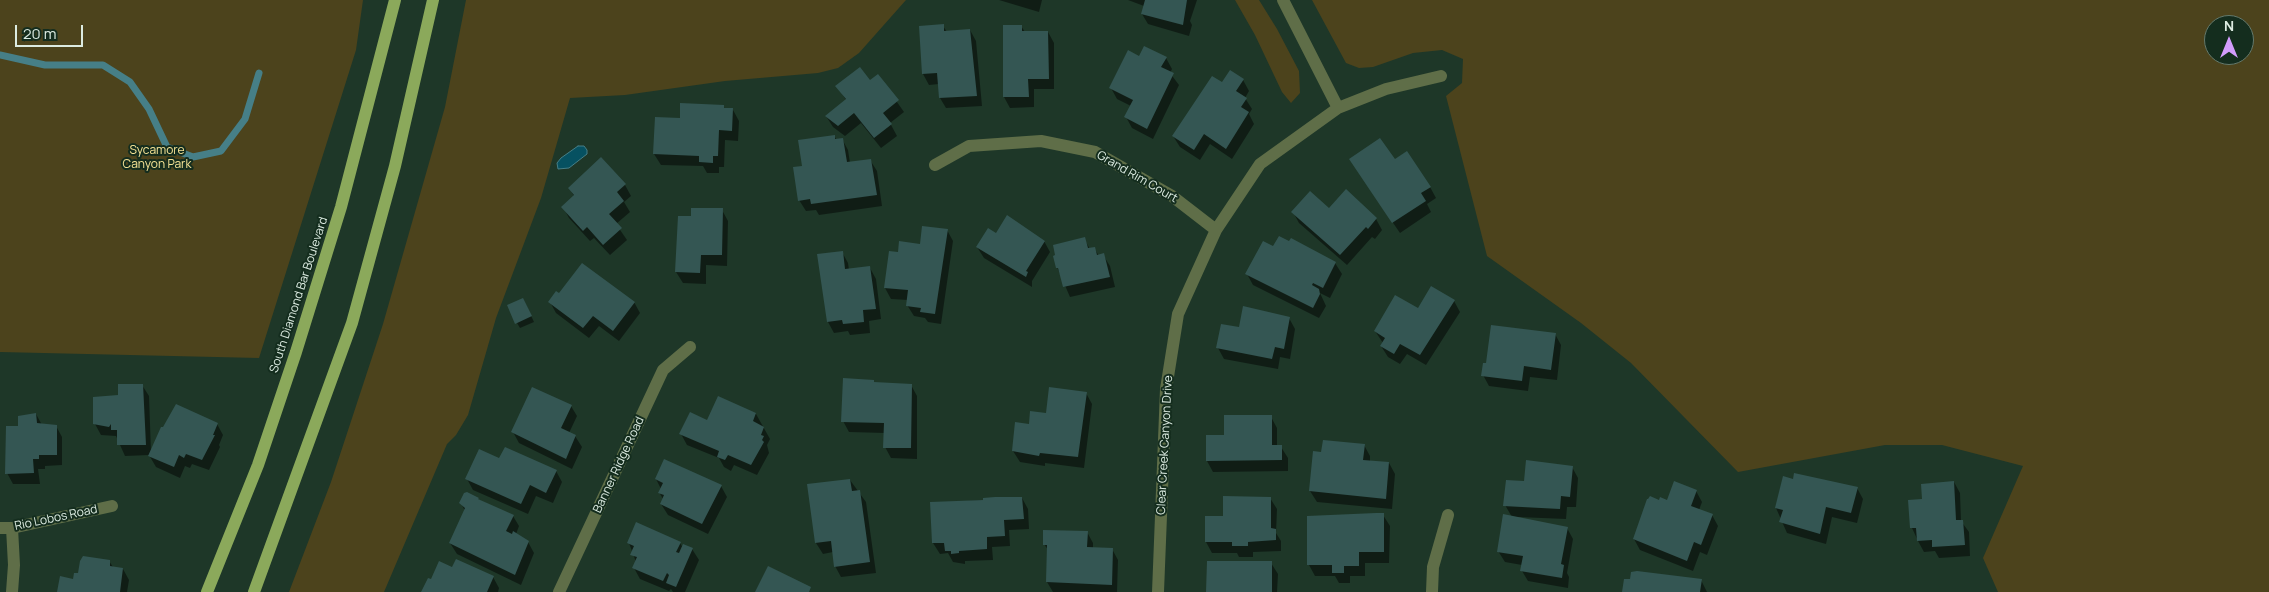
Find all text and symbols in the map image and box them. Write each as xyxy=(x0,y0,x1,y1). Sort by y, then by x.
scale bar xyxy=(18,15,85,47)
north arrow xyxy=(2204,15,2254,65)
text: N xyxy=(2224,16,2234,35)
text: 20 m xyxy=(23,23,56,44)
park label: Sycamore Canyon Park xyxy=(123,144,191,172)
street label: Grand Rim Court xyxy=(1094,148,1180,206)
street label: South Diamond Bar Boulevard xyxy=(267,215,331,375)
street label: Clear Creek Canyon Drive xyxy=(1154,375,1176,515)
street label: Banner Ridge Road xyxy=(590,415,648,515)
street label: Rio Lobos Road xyxy=(13,502,99,534)

